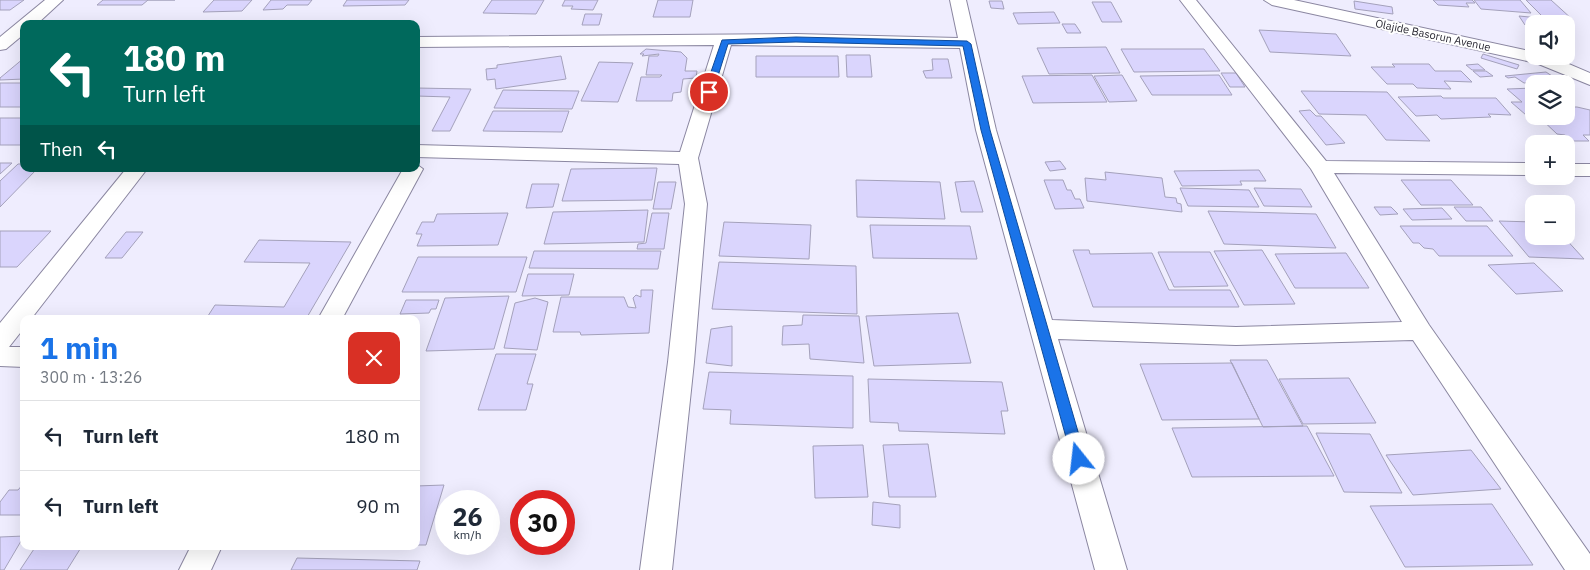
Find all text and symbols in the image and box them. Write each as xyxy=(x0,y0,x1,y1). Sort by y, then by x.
map controls xyxy=(1525,15,1575,245)
button: sound xyxy=(1525,15,1575,65)
street label: Olajide Basorun Avenue xyxy=(1374,16,1492,54)
text: 180 m xyxy=(123,35,226,81)
icon: left xyxy=(40,40,105,105)
pin xyxy=(688,71,730,113)
button: layers xyxy=(1525,75,1575,125)
icon: arrive xyxy=(695,78,723,106)
text: Turn left xyxy=(123,79,206,108)
icon: left xyxy=(93,135,121,163)
button: + xyxy=(1525,135,1575,185)
text: Then xyxy=(40,137,83,161)
button: − xyxy=(1525,195,1575,245)
text: 1 min xyxy=(40,328,118,367)
button: close xyxy=(348,332,400,384)
text: 300 m · 13:26 xyxy=(40,367,142,387)
icon: left xyxy=(40,422,68,450)
text: Turn left xyxy=(83,424,159,448)
text: 180 m xyxy=(345,424,400,448)
position arrow xyxy=(1052,432,1104,484)
speed limit sign: 30 xyxy=(510,490,575,555)
icon: left xyxy=(40,492,68,520)
text: Turn left xyxy=(83,494,159,518)
text: 90 m xyxy=(356,494,400,518)
text: 26 xyxy=(452,500,483,533)
text: km/h xyxy=(453,527,482,542)

